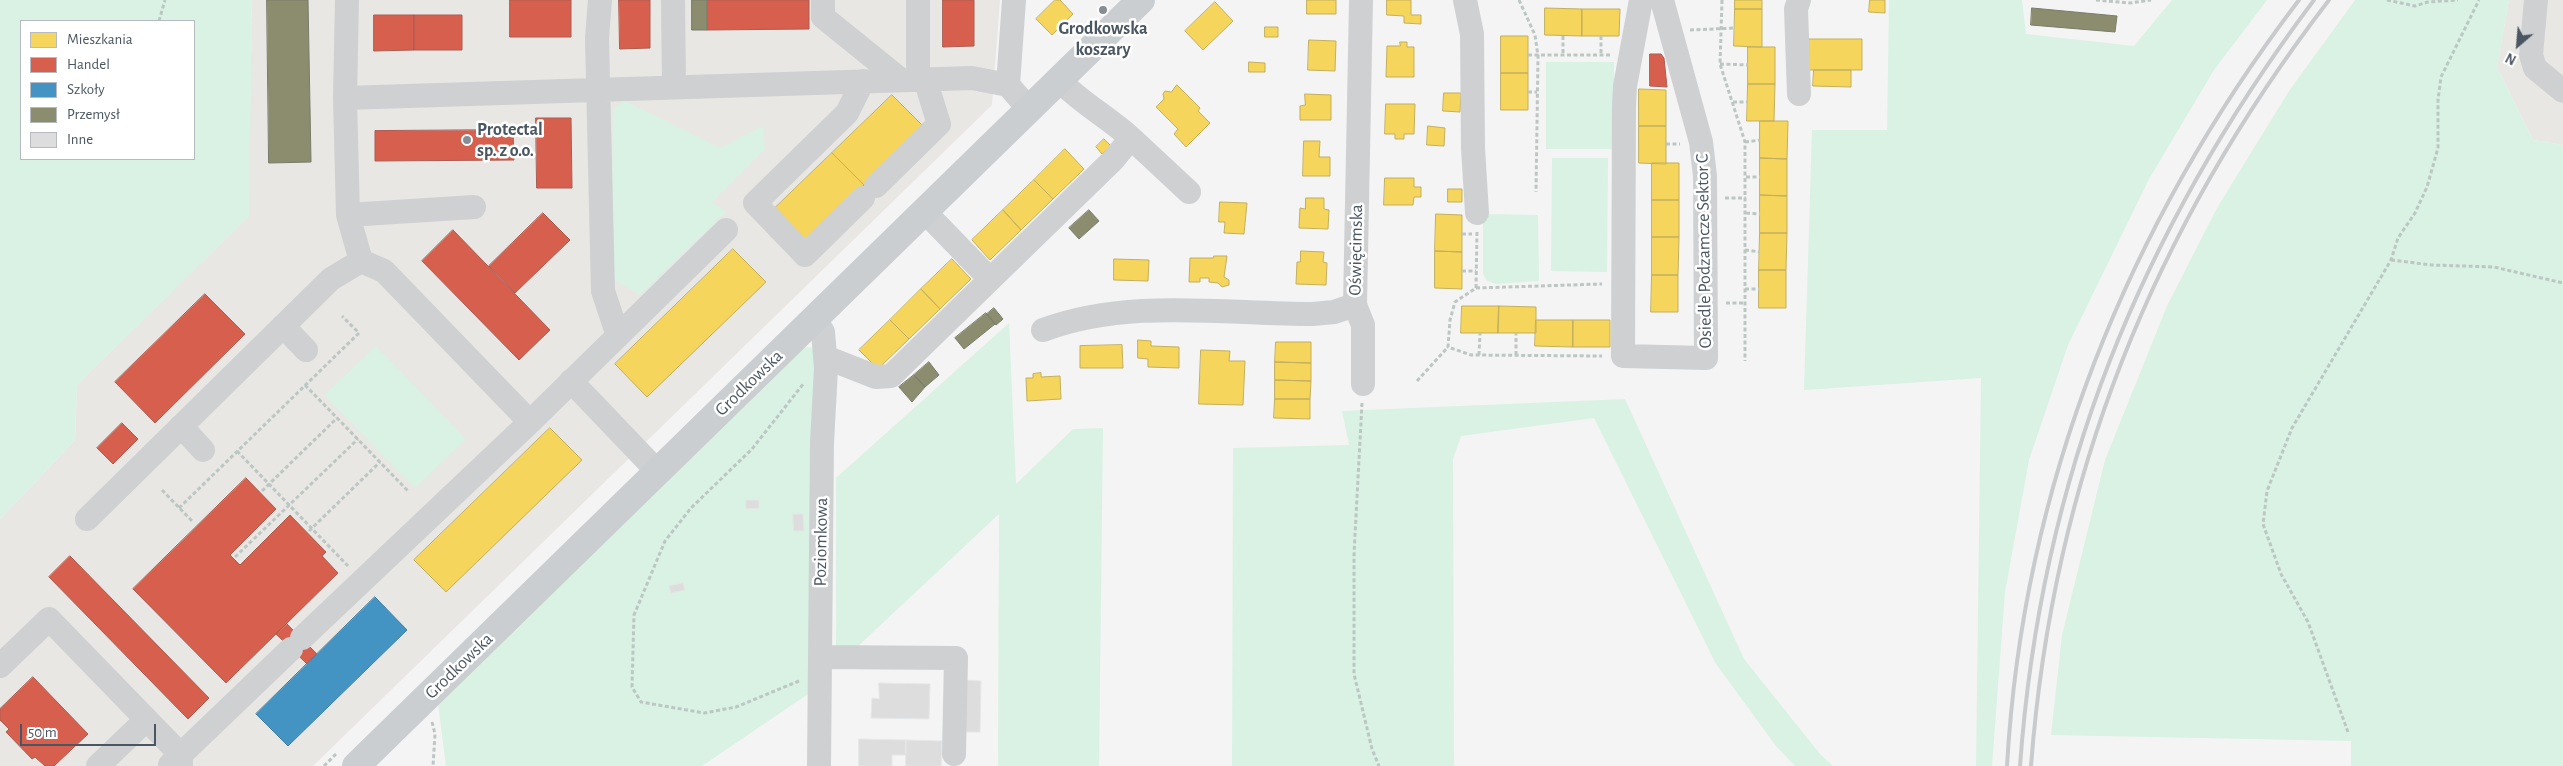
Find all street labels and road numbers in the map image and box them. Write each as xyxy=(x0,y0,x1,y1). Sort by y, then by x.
street label: Osiedle Podzamcze Sektor C xyxy=(1692,153,1716,349)
street label: Oświęcimska xyxy=(1344,204,1368,296)
street label: Grodkowska xyxy=(711,345,787,421)
street label: Poziomkowa xyxy=(809,497,833,587)
street label: Grodkowska xyxy=(421,628,497,704)

